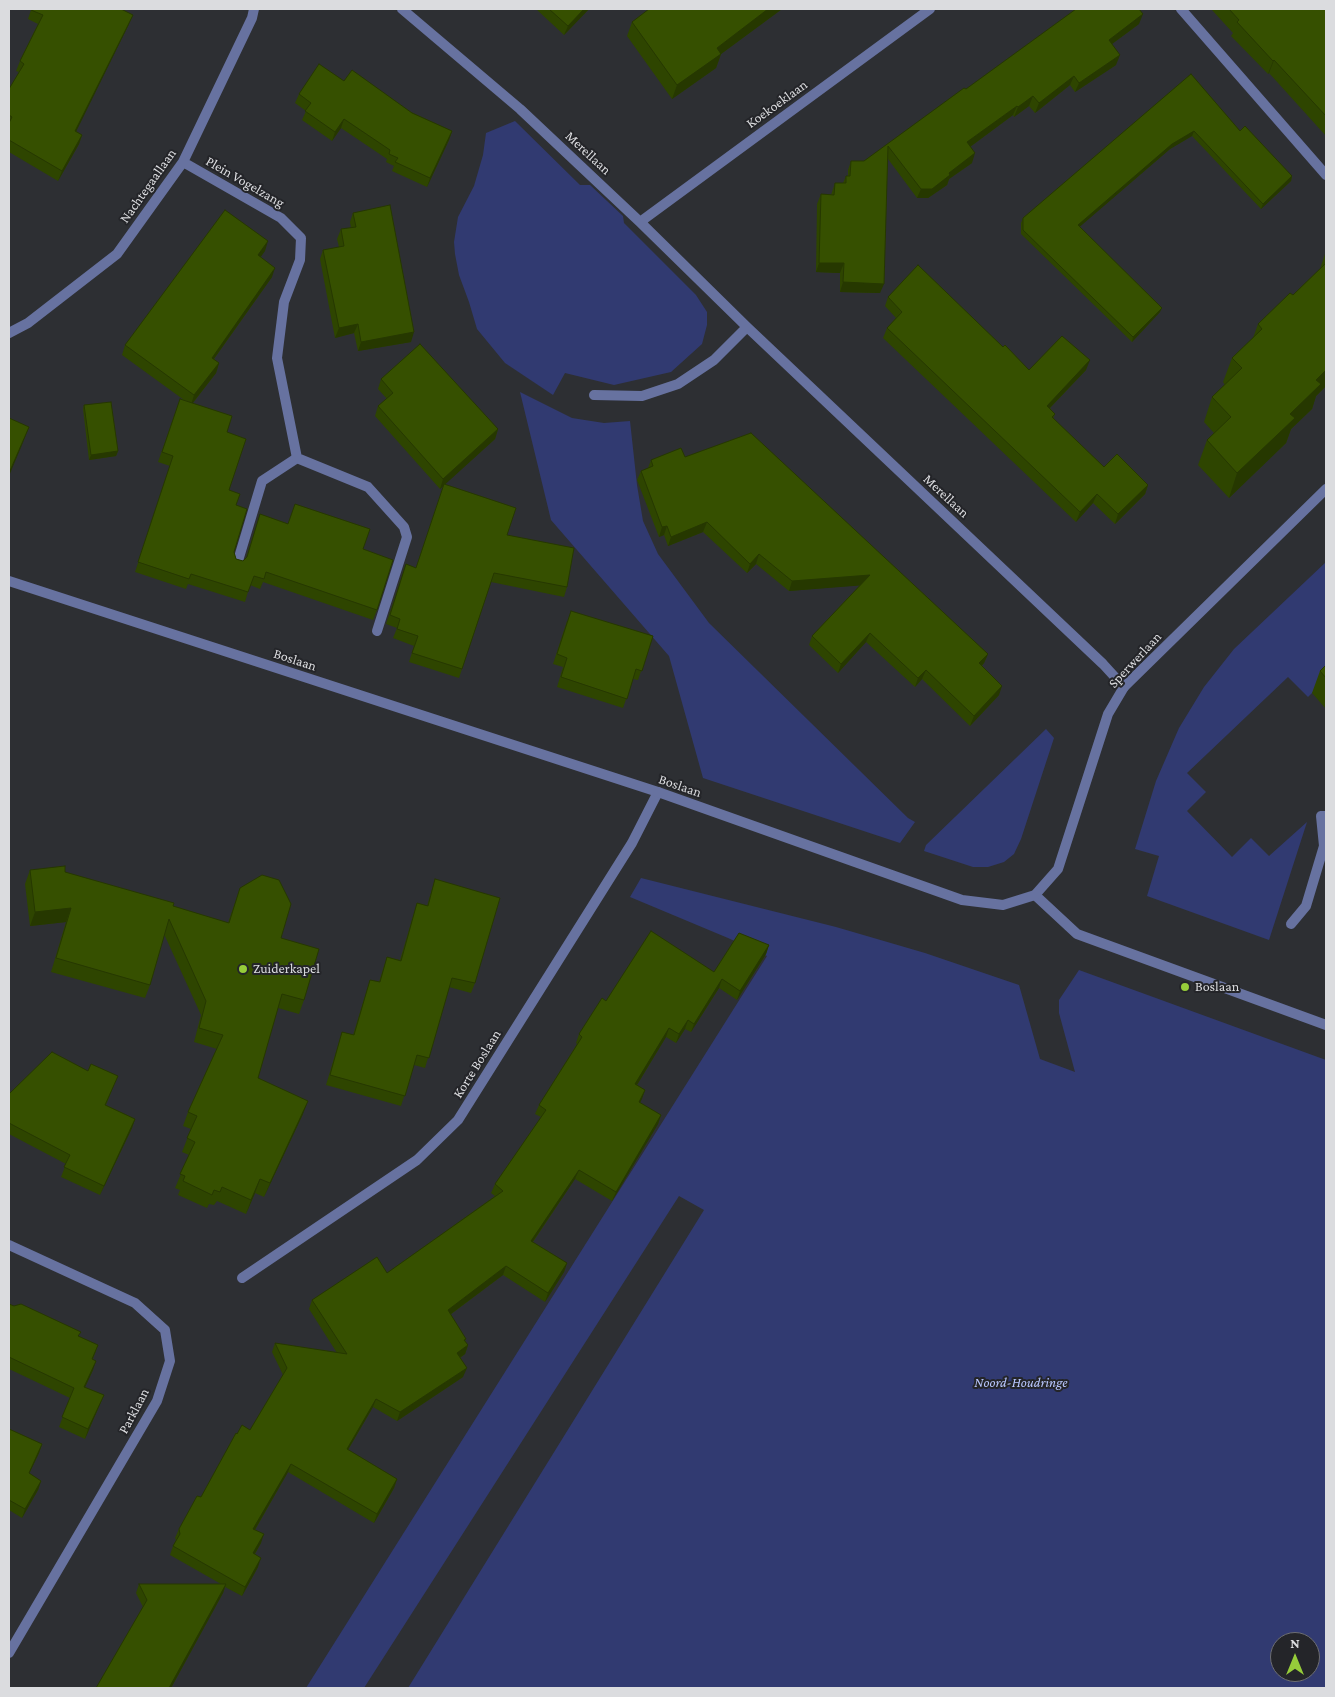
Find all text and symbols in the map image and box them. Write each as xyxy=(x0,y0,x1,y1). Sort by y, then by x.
street label: Koekoeklaan xyxy=(743,76,811,132)
street label: Merellaan xyxy=(562,128,614,178)
street label: Nachtegaallaan xyxy=(116,146,180,226)
street label: Plein Vogelzang xyxy=(203,153,287,211)
street label: Merellaan xyxy=(920,471,972,521)
street label: Sperwerlaan xyxy=(1105,629,1165,691)
street label: Boslaan xyxy=(271,645,319,675)
street label: Boslaan xyxy=(656,771,704,801)
place label: Zuiderkapel xyxy=(253,961,320,977)
marker: Zuiderkapel xyxy=(237,963,249,975)
place label: Boslaan xyxy=(1195,979,1239,995)
marker: Boslaan xyxy=(1179,981,1191,993)
street label: Korte Boslaan xyxy=(449,1027,505,1101)
park label: Noord-Houdringe xyxy=(974,1375,1068,1391)
street label: Parklaan xyxy=(115,1385,153,1437)
north arrow xyxy=(1270,1632,1320,1682)
text: N xyxy=(1290,1635,1300,1651)

